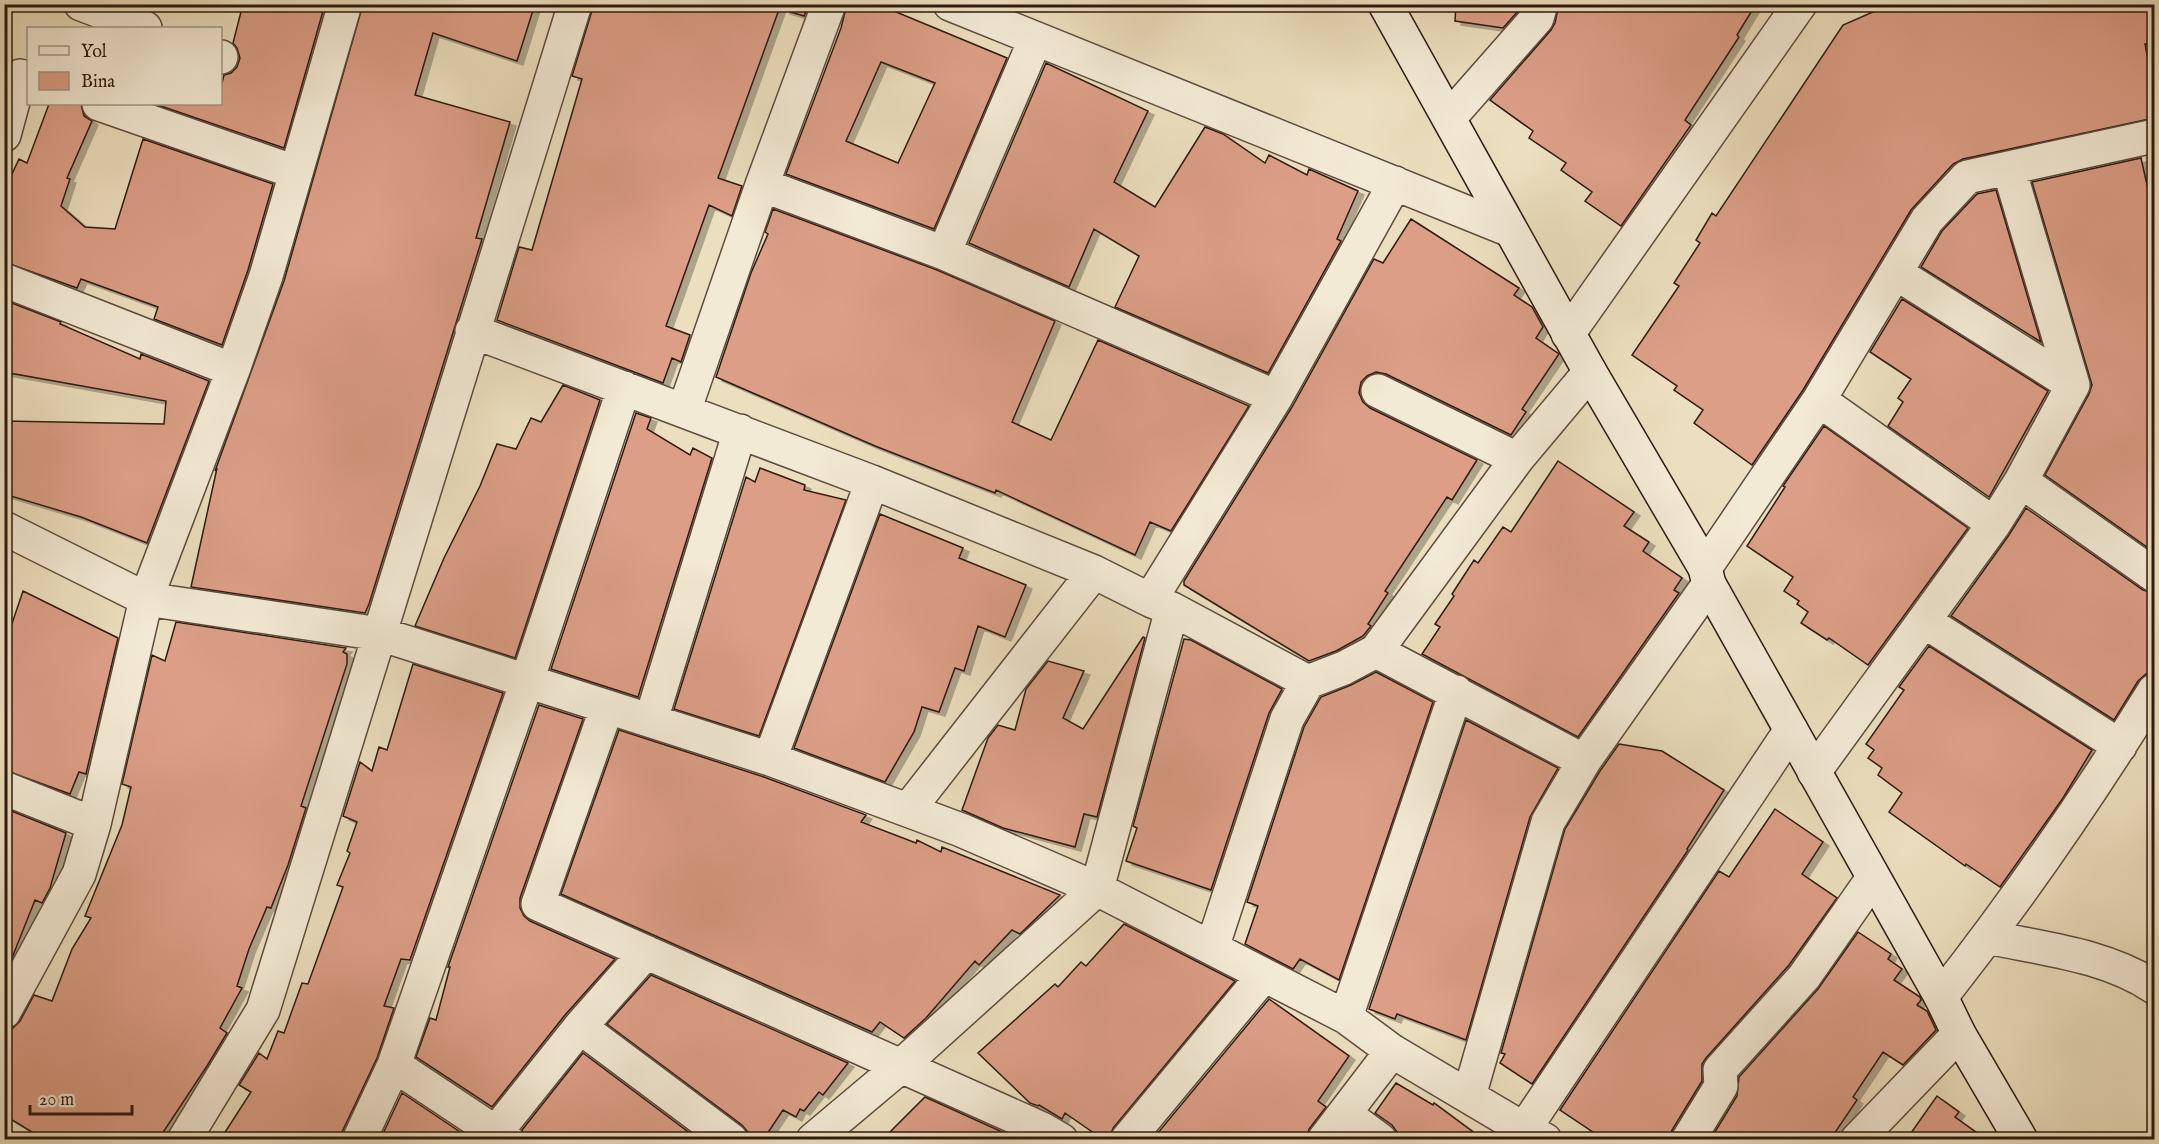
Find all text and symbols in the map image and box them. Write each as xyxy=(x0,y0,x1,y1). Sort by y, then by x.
legend xyxy=(27,27,222,105)
text: Yol xyxy=(81,41,107,64)
text: Bina xyxy=(81,71,115,94)
scale bar xyxy=(30,1078,132,1116)
text: 20 m xyxy=(39,1089,74,1112)

